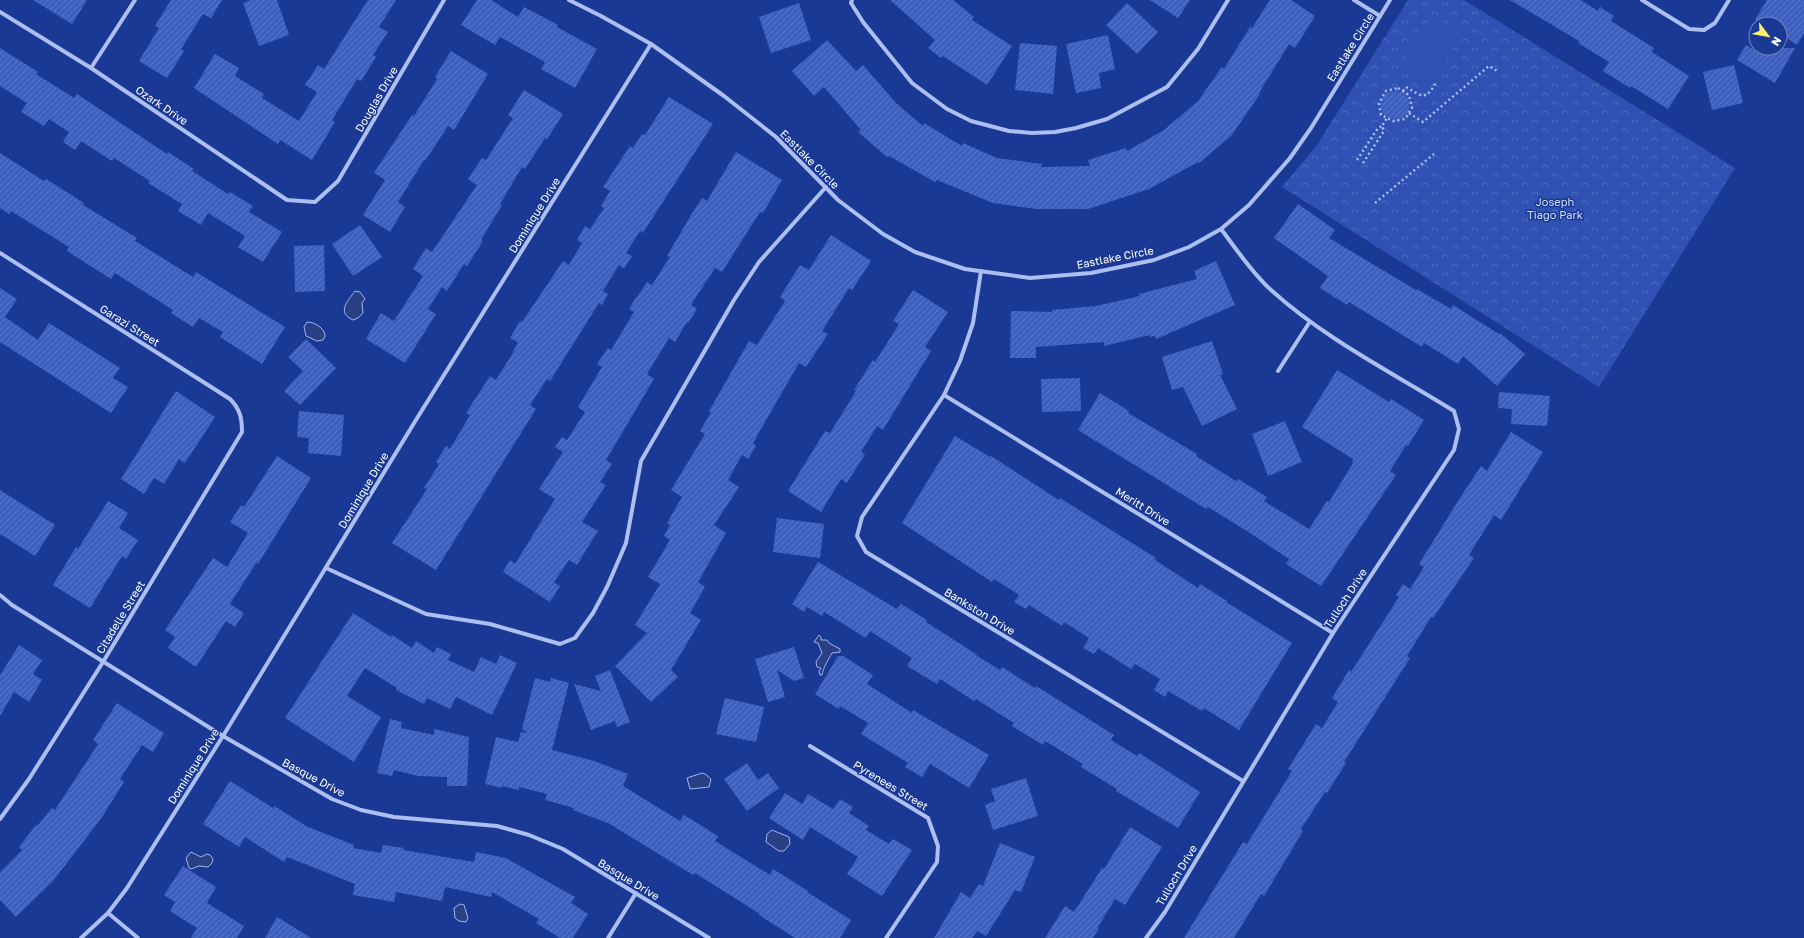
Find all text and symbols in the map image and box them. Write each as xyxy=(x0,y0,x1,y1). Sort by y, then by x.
street label: Eastlake Circle xyxy=(1324,10,1376,84)
north arrow xyxy=(1748,16,1788,56)
text: N xyxy=(1769,35,1785,49)
street label: Douglas Drive xyxy=(352,64,400,134)
street label: Ozark Drive xyxy=(133,83,191,127)
street label: Eastlake Circle xyxy=(778,127,842,191)
street label: Dominique Drive xyxy=(506,175,562,255)
park label: Joseph Tiago Park xyxy=(1527,195,1583,221)
street label: Eastlake Circle xyxy=(1075,243,1155,271)
street label: Garazi Street xyxy=(98,301,162,349)
street label: Dominique Drive xyxy=(335,450,391,530)
street label: Meritt Drive xyxy=(1113,484,1173,528)
street label: Tulloch Drive xyxy=(1321,566,1369,630)
street label: Citadelle Street xyxy=(93,578,147,656)
street label: Bankston Drive xyxy=(942,585,1018,637)
street label: Dominique Drive xyxy=(165,726,221,806)
street label: Basque Drive xyxy=(280,755,348,799)
street label: Pyrenees Street xyxy=(851,758,931,812)
street label: Tulloch Drive xyxy=(1153,842,1199,908)
street label: Basque Drive xyxy=(596,856,662,902)

